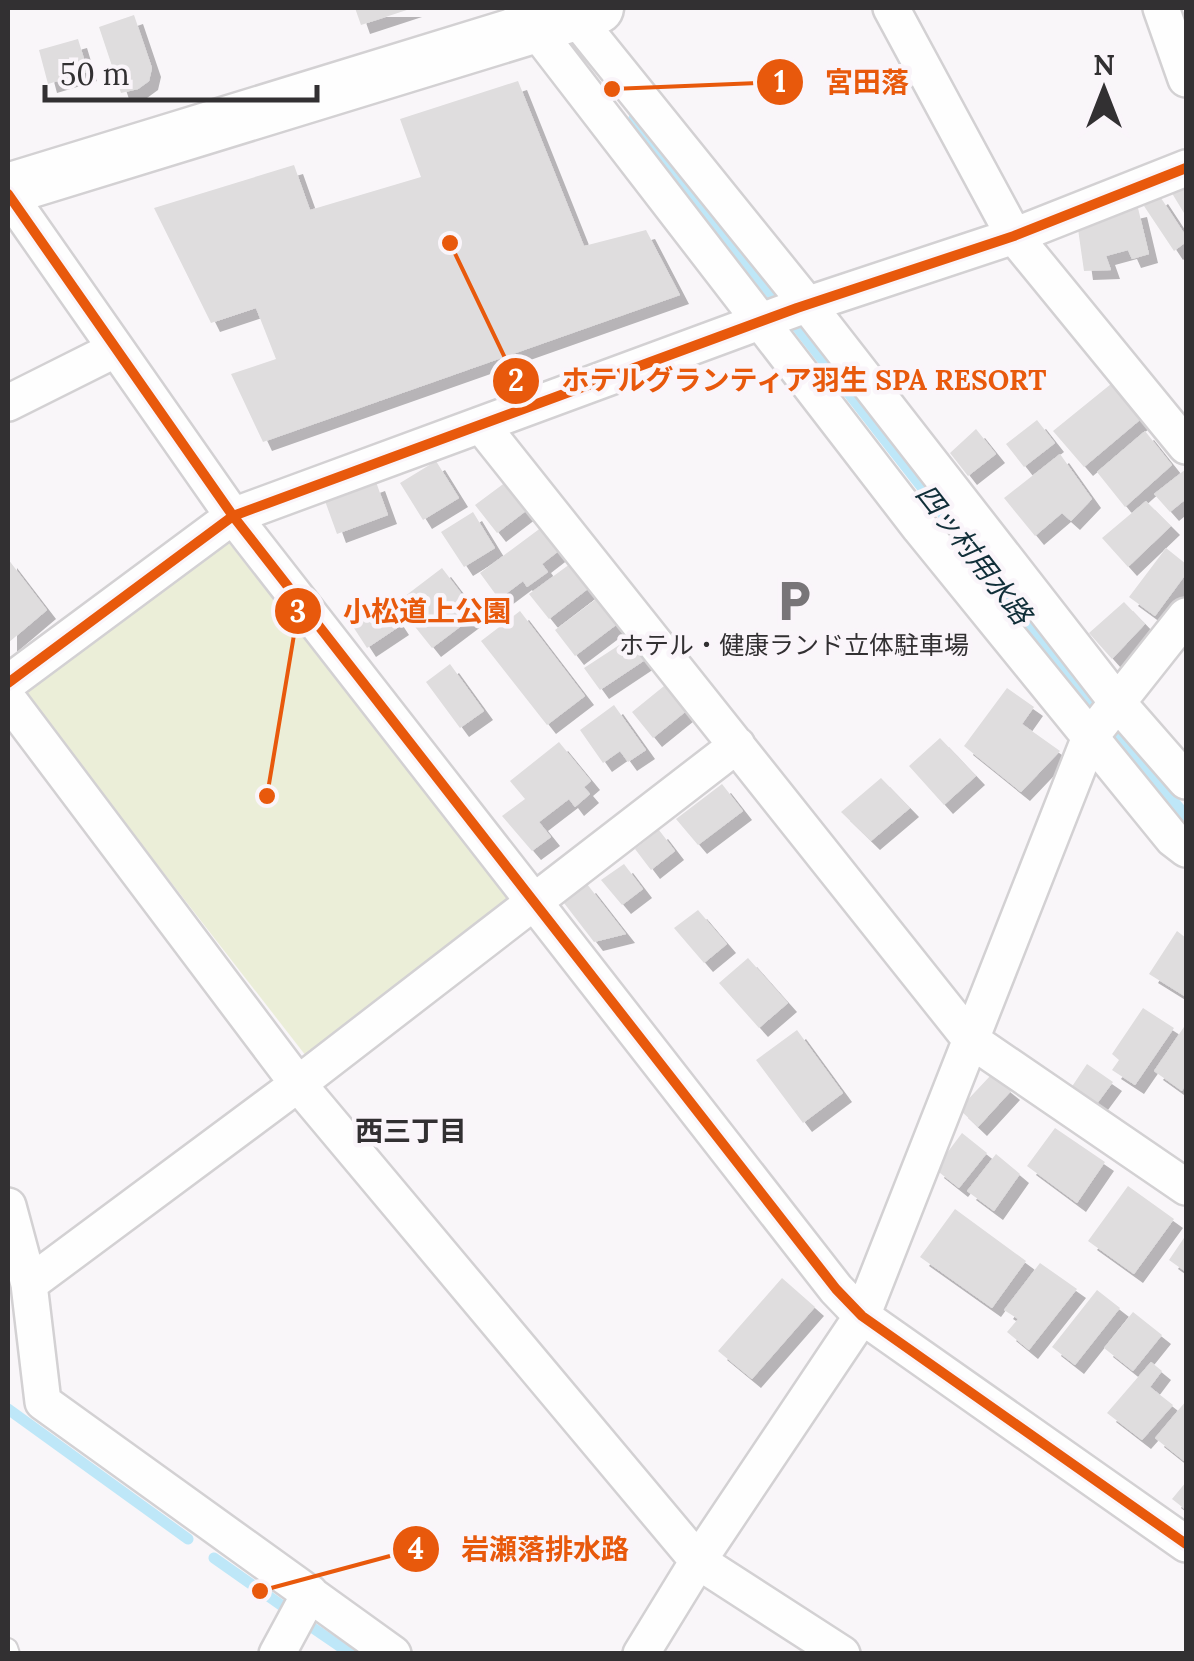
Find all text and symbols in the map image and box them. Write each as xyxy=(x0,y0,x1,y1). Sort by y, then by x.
scale bar xyxy=(45,40,318,102)
north arrow xyxy=(1054,40,1154,140)
text: N xyxy=(1093,47,1115,83)
callout: 宮田落 xyxy=(755,53,929,111)
text: 50 m xyxy=(60,55,130,93)
text: 1 xyxy=(774,62,786,100)
text: 宮田落 xyxy=(825,64,909,100)
callout: ホテルグランティア羽生 SPA RESORT xyxy=(491,352,1067,410)
text: 2 xyxy=(508,361,524,399)
text: ホテルグランティア羽生 SPA RESORT xyxy=(562,362,1046,398)
water label: 四ッ村用水路 xyxy=(908,477,1041,633)
parking icon: ホテル・健康ランド立体駐車場 xyxy=(770,577,818,625)
callout: 小松道上公園 xyxy=(273,582,531,640)
text: 3 xyxy=(290,592,306,630)
text: 小松道上公園 xyxy=(343,593,511,629)
place label: ホテル・健康ランド立体駐車場 xyxy=(619,629,969,661)
district label: 西三丁目 xyxy=(355,1113,467,1149)
callout: 岩瀬落排水路 xyxy=(391,1520,649,1578)
text: 4 xyxy=(408,1529,424,1567)
text: 岩瀬落排水路 xyxy=(461,1531,629,1567)

